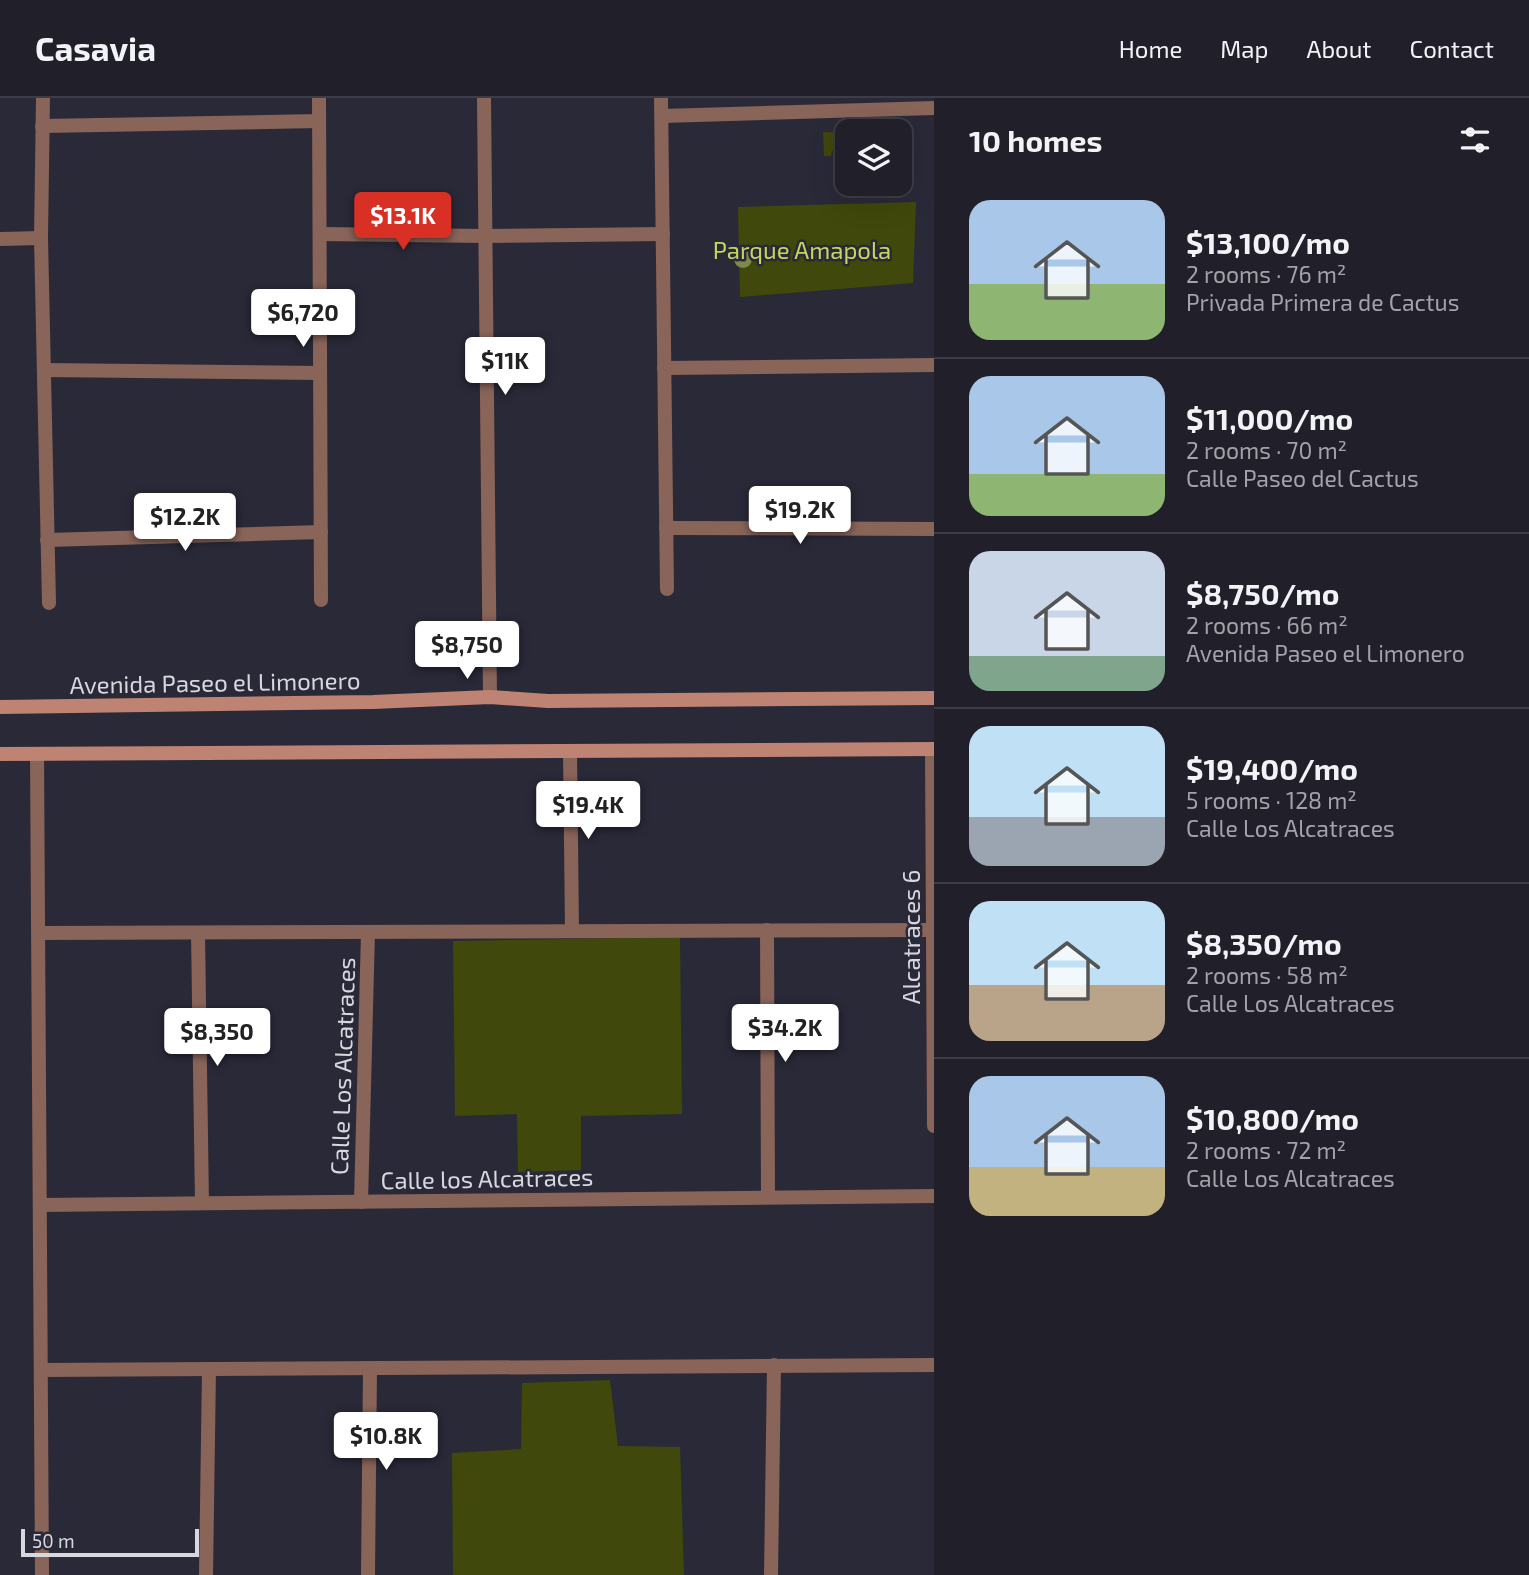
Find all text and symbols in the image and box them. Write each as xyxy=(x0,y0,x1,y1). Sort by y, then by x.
text: Casavia xyxy=(35,28,156,68)
text: Home xyxy=(1119,34,1182,63)
text: Map xyxy=(1220,34,1268,63)
text: About xyxy=(1306,34,1372,63)
text: Contact xyxy=(1410,34,1494,63)
map controls xyxy=(835,119,912,196)
button: layers xyxy=(835,119,912,196)
icon: filters xyxy=(1456,121,1494,159)
text: 10 homes xyxy=(969,122,1102,158)
pin: $13.1K xyxy=(346,192,460,252)
text: $13.1K xyxy=(370,201,436,229)
text: $13,100/mo xyxy=(1186,224,1350,260)
icon: home xyxy=(1025,228,1109,312)
park label: Parque Amapola xyxy=(713,235,891,264)
text: 2 rooms · 76 m² xyxy=(1186,260,1346,288)
text: Privada Primera de Cactus xyxy=(1186,288,1459,316)
pin: $6,720 xyxy=(246,289,360,349)
text: $6,720 xyxy=(267,298,339,326)
pin: $11K xyxy=(464,338,546,397)
text: $11K xyxy=(481,346,529,374)
text: $11,000/mo xyxy=(1186,400,1353,436)
icon: home xyxy=(1025,404,1109,488)
text: 2 rooms · 70 m² xyxy=(1186,436,1347,464)
text: Calle Paseo del Cactus xyxy=(1186,464,1419,492)
pin: $19.2K xyxy=(743,486,857,546)
pin: $12.2K xyxy=(128,494,242,553)
text: $19.2K xyxy=(765,495,835,523)
text: $12.2K xyxy=(150,502,220,530)
text: $8,750/mo xyxy=(1186,575,1339,611)
icon: home xyxy=(1025,579,1109,663)
text: 2 rooms · 66 m² xyxy=(1186,611,1348,639)
pin: $8,750 xyxy=(410,622,524,681)
text: $8,750 xyxy=(431,630,503,658)
text: Avenida Paseo el Limonero xyxy=(1186,639,1465,667)
street label: Avenida Paseo el Limonero xyxy=(69,665,361,699)
text: $19,400/mo xyxy=(1186,750,1358,786)
icon: home xyxy=(1025,754,1109,838)
pin: $19.4K xyxy=(531,782,645,841)
text: 5 rooms · 128 m² xyxy=(1186,786,1357,814)
text: $19.4K xyxy=(552,790,624,818)
text: Calle Los Alcatraces xyxy=(1186,814,1395,842)
street label: Alcatraces 6 xyxy=(896,870,925,1004)
text: $8,350/mo xyxy=(1186,925,1342,961)
icon: home xyxy=(1025,929,1109,1013)
street label: Calle Los Alcatraces xyxy=(324,957,360,1175)
text: 2 rooms · 58 m² xyxy=(1186,961,1348,989)
text: Calle Los Alcatraces xyxy=(1186,989,1395,1017)
pin: $34.2K xyxy=(728,1004,842,1064)
pin: $8,350 xyxy=(160,1009,274,1068)
text: $34.2K xyxy=(748,1013,822,1041)
text: $8,350 xyxy=(180,1017,254,1045)
text: $10,800/mo xyxy=(1186,1100,1359,1136)
icon: home xyxy=(1025,1104,1109,1188)
text: 2 rooms · 72 m² xyxy=(1186,1136,1346,1164)
street label: Calle los Alcatraces xyxy=(380,1162,594,1194)
text: Calle Los Alcatraces xyxy=(1186,1164,1395,1192)
pin: $10.8K xyxy=(329,1412,443,1472)
text: $10.8K xyxy=(350,1421,422,1449)
scale bar xyxy=(21,1526,200,1558)
text: 50 m xyxy=(32,1529,75,1552)

